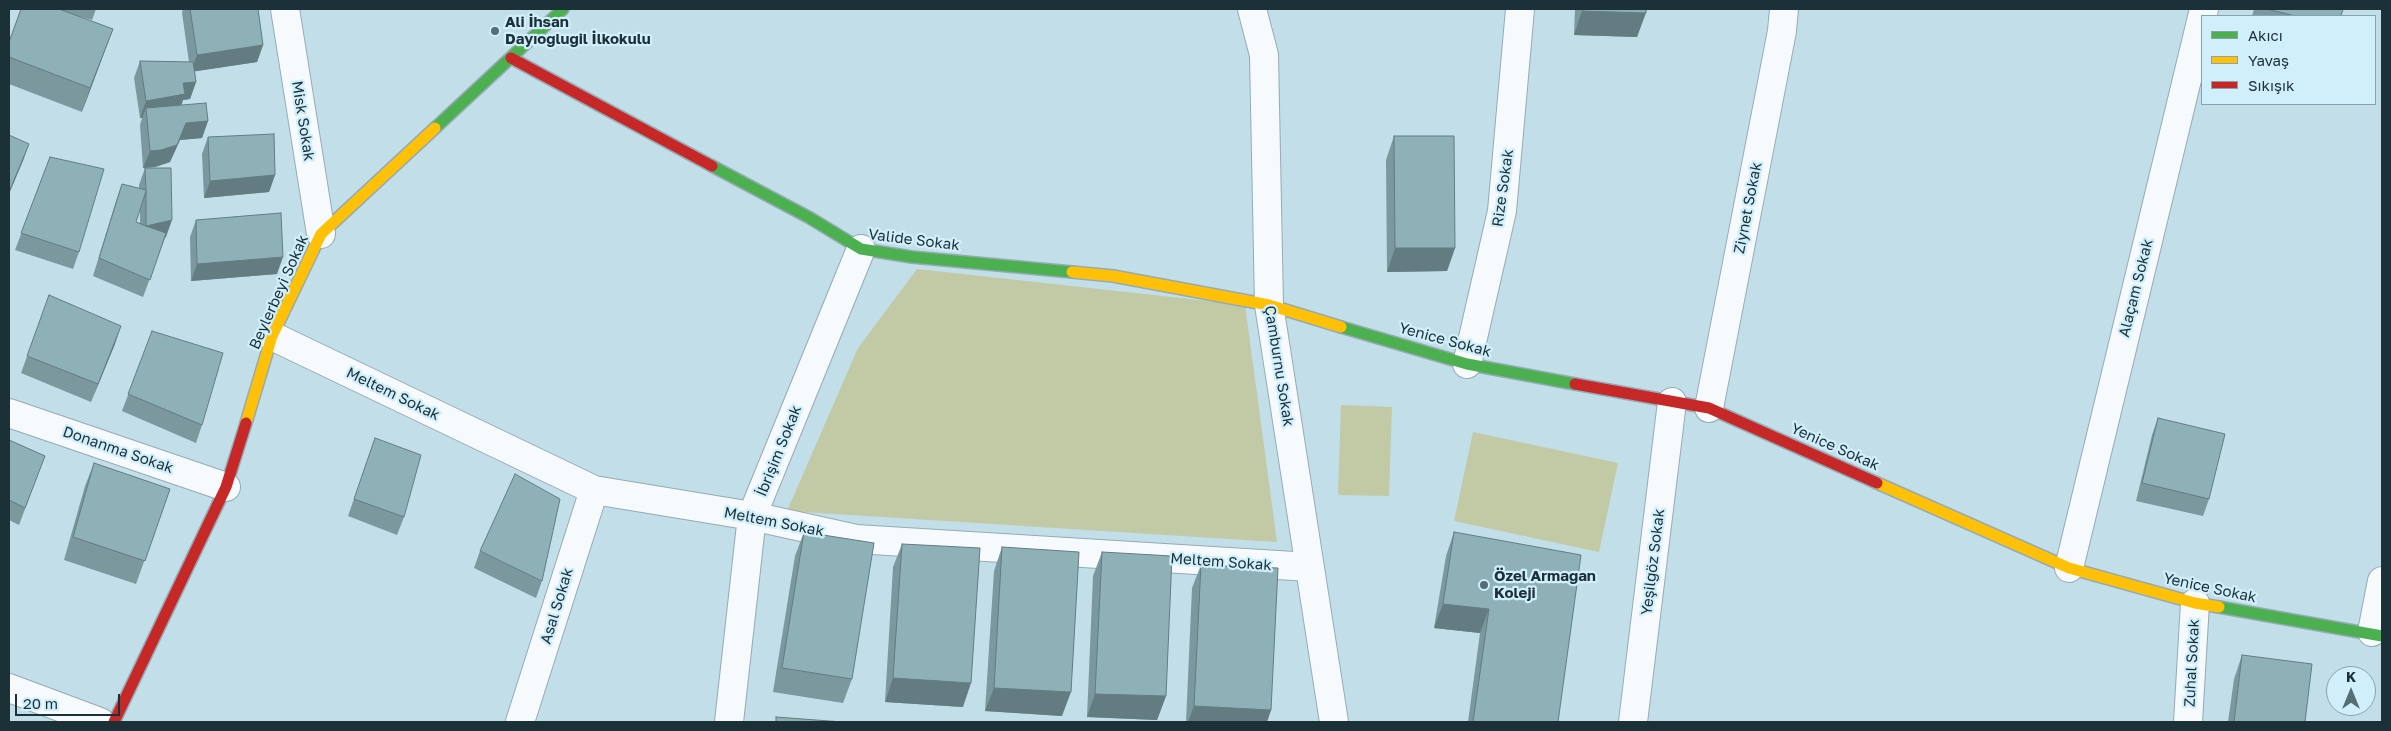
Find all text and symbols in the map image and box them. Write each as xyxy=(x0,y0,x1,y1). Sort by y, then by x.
place label: Ali İhsan Dayıoğlugil İlkokulu xyxy=(505,13,651,48)
legend xyxy=(2201,15,2376,105)
marker: Ali İhsan Dayıoğlugil İlkokulu xyxy=(489,25,501,37)
text: Akıcı xyxy=(2248,26,2283,44)
text: Yavaş xyxy=(2248,51,2289,69)
text: Sıkışık xyxy=(2248,76,2295,94)
street label: Misk Sokak xyxy=(288,80,318,162)
street label: Rize Sokak xyxy=(1489,148,1517,228)
street label: Ziynet Sokak xyxy=(1730,161,1766,255)
street label: Valide Sokak xyxy=(867,225,961,255)
street label: Beylerbeyi Sokak xyxy=(246,232,312,352)
street label: Alaçam Sokak xyxy=(2115,237,2157,339)
street label: Çamburnu Sokak xyxy=(1261,304,1297,428)
street label: Yenice Sokak xyxy=(1397,319,1493,361)
street label: Meltem Sokak xyxy=(343,364,443,424)
street label: İbrişim Sokak xyxy=(753,403,805,499)
street label: Yenice Sokak xyxy=(1788,419,1882,475)
street label: Donanma Sokak xyxy=(60,423,176,477)
street label: Meltem Sokak xyxy=(722,503,826,541)
street label: Yeşilgöz Sokak xyxy=(1638,508,1668,616)
street label: Meltem Sokak xyxy=(1170,549,1272,575)
street label: Asal Sokak xyxy=(537,566,577,646)
place label: Özel Armağan Koleji xyxy=(1494,567,1596,602)
street label: Yenice Sokak xyxy=(2162,569,2258,607)
marker: Özel Armağan Koleji xyxy=(1478,579,1490,591)
street label: Zuhal Sokak xyxy=(2181,619,2203,707)
north arrow xyxy=(2326,666,2376,716)
text: K xyxy=(2346,668,2356,685)
scale bar xyxy=(18,684,122,716)
text: 20 m xyxy=(23,694,58,712)

